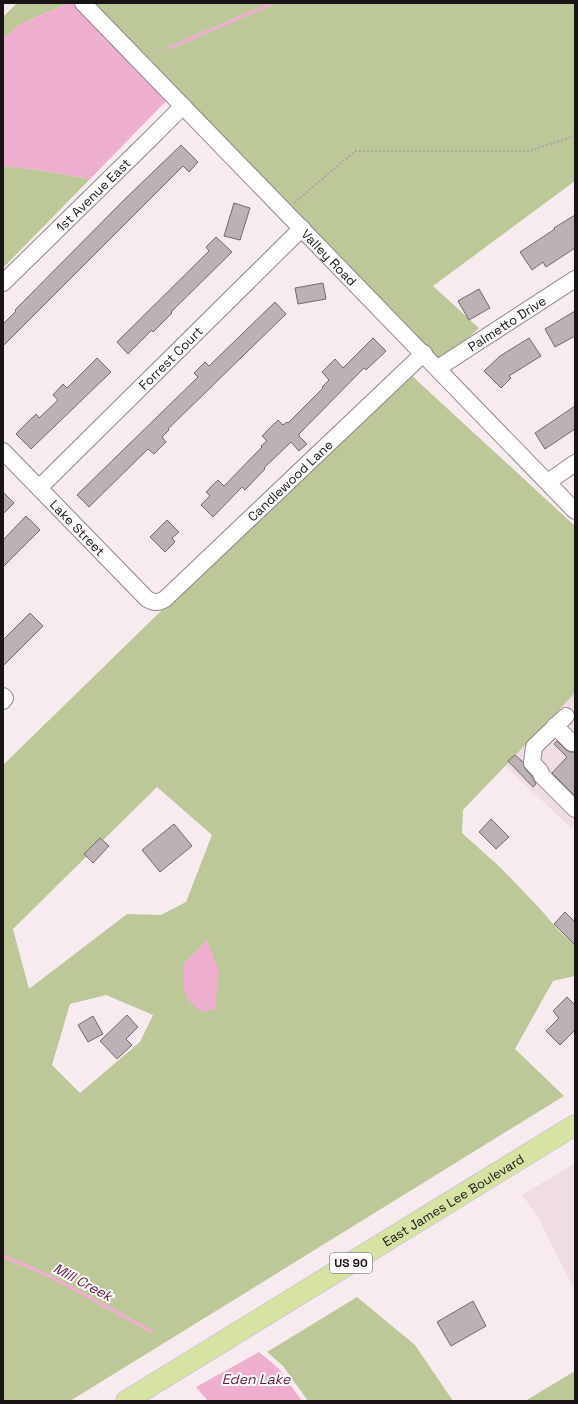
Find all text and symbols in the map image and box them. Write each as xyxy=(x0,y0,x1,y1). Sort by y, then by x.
street label: 1st Avenue East xyxy=(52,155,134,236)
street label: Valley Road xyxy=(298,226,360,290)
street label: Palmetto Drive xyxy=(465,292,549,355)
street label: Forrest Court xyxy=(135,323,207,394)
street label: Candlewood Lane xyxy=(244,436,337,525)
street label: Lake Street xyxy=(46,496,108,560)
street label: East James Lee Boulevard xyxy=(379,1150,527,1250)
road number: US 90 xyxy=(330,1253,372,1273)
water label: Mill Creek xyxy=(50,1259,117,1306)
water label: Eden Lake xyxy=(222,1370,291,1388)

